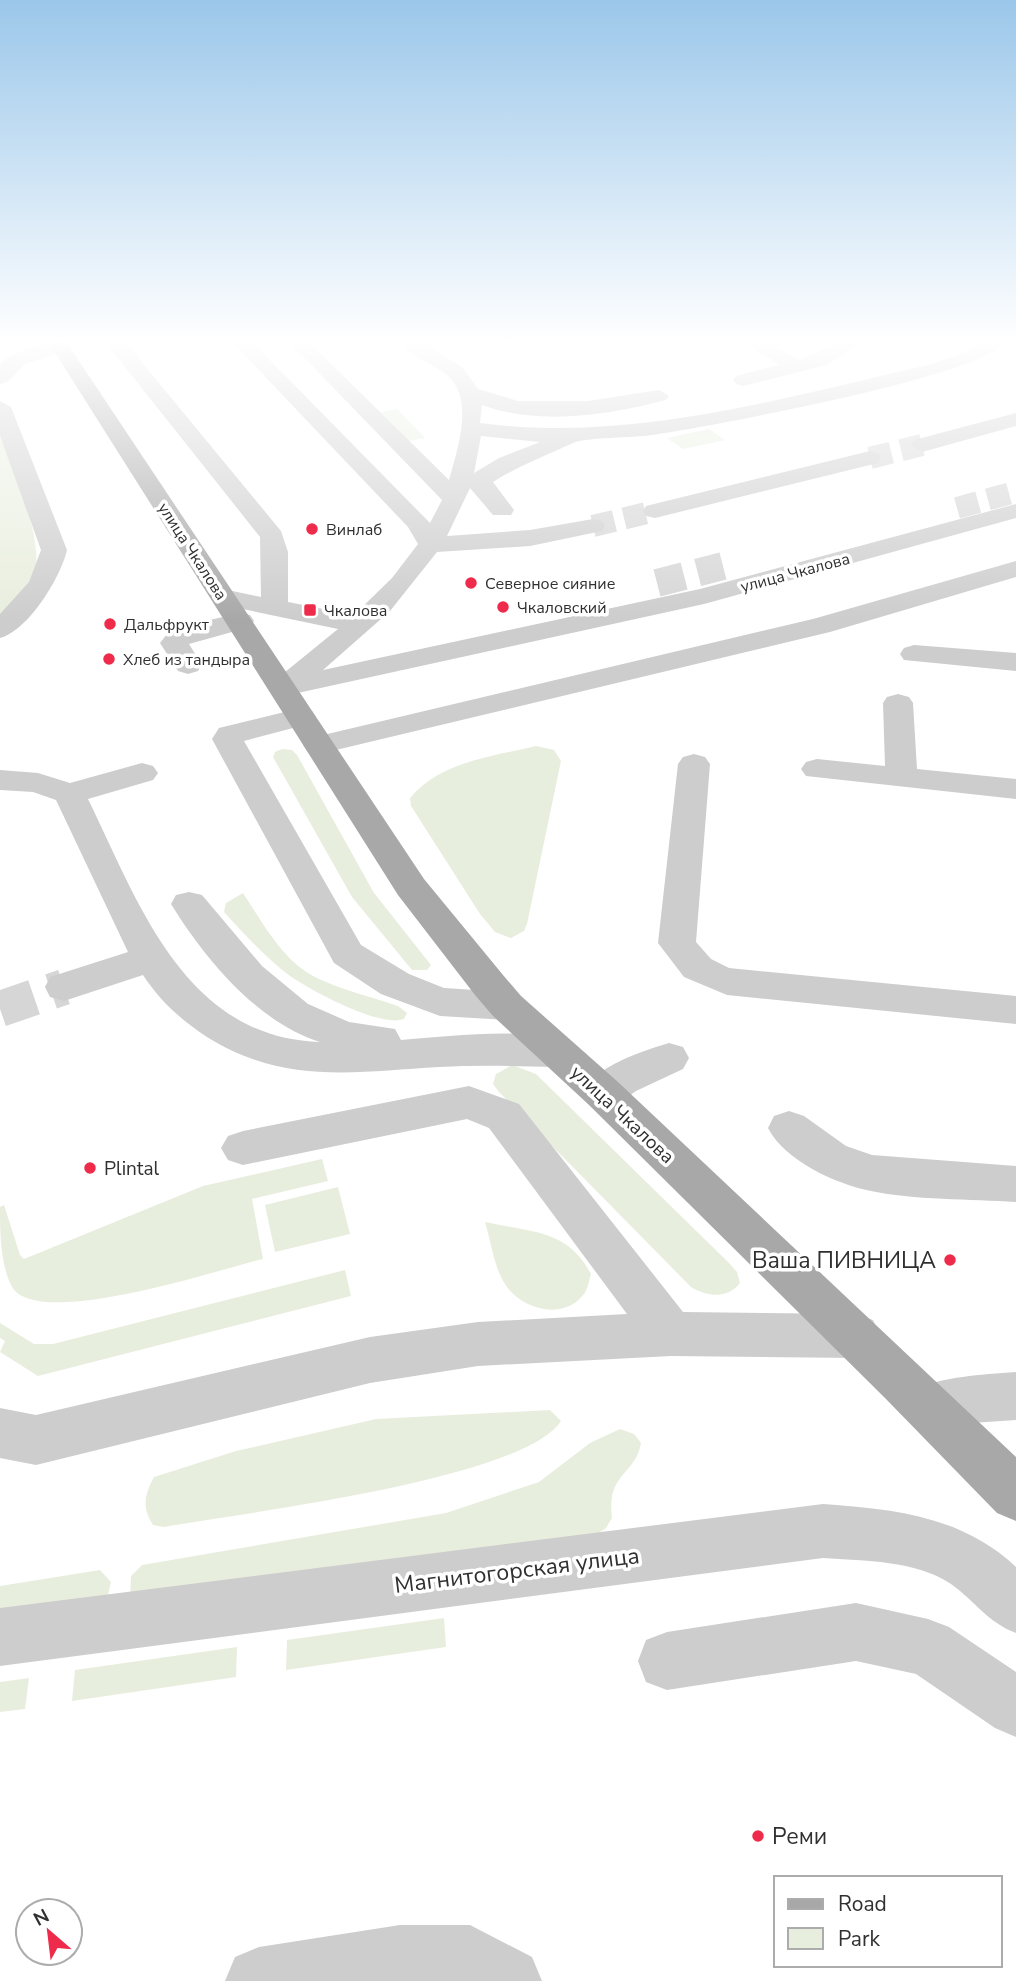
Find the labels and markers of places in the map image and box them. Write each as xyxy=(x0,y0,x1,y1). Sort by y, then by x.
place label: Винлаб xyxy=(326,519,382,541)
marker: Винлаб xyxy=(304,521,320,537)
place label: Северное сияние xyxy=(485,573,615,595)
marker: Северное сияние xyxy=(463,575,479,591)
place label: Чкаловский xyxy=(517,597,607,619)
marker: Чкаловский xyxy=(495,599,511,615)
place label: Чкалова xyxy=(324,600,387,622)
marker: Чкалова xyxy=(302,602,318,618)
place label: Дальфрукт xyxy=(124,614,210,636)
marker: Дальфрукт xyxy=(102,616,118,632)
place label: Хлеб из тандыра xyxy=(123,649,250,671)
marker: Хлеб из тандыра xyxy=(101,651,117,667)
place label: Plintal xyxy=(104,1156,160,1182)
marker: Plintal xyxy=(82,1160,98,1176)
place label: Ваша ПИВНИЦА xyxy=(752,1245,936,1276)
marker: Ваша ПИВНИЦА xyxy=(942,1252,958,1268)
place label: Реми xyxy=(772,1821,827,1852)
marker: Реми xyxy=(750,1828,766,1844)

